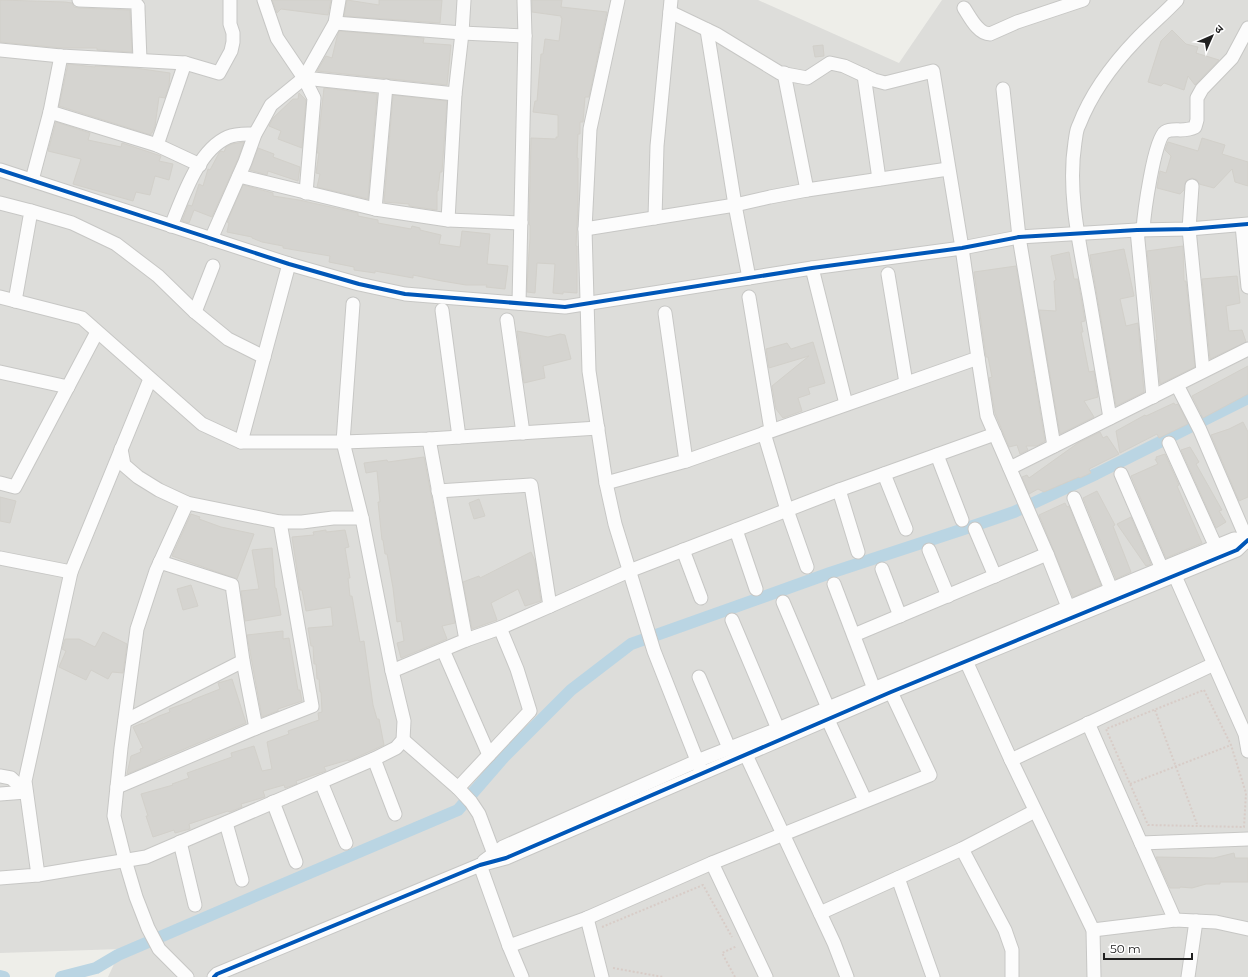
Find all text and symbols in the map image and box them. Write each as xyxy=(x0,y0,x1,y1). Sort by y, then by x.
north arrow xyxy=(1192,16,1232,56)
text: उ xyxy=(1212,22,1227,37)
scale bar xyxy=(1104,935,1192,961)
text: 50 m xyxy=(1110,941,1141,956)

